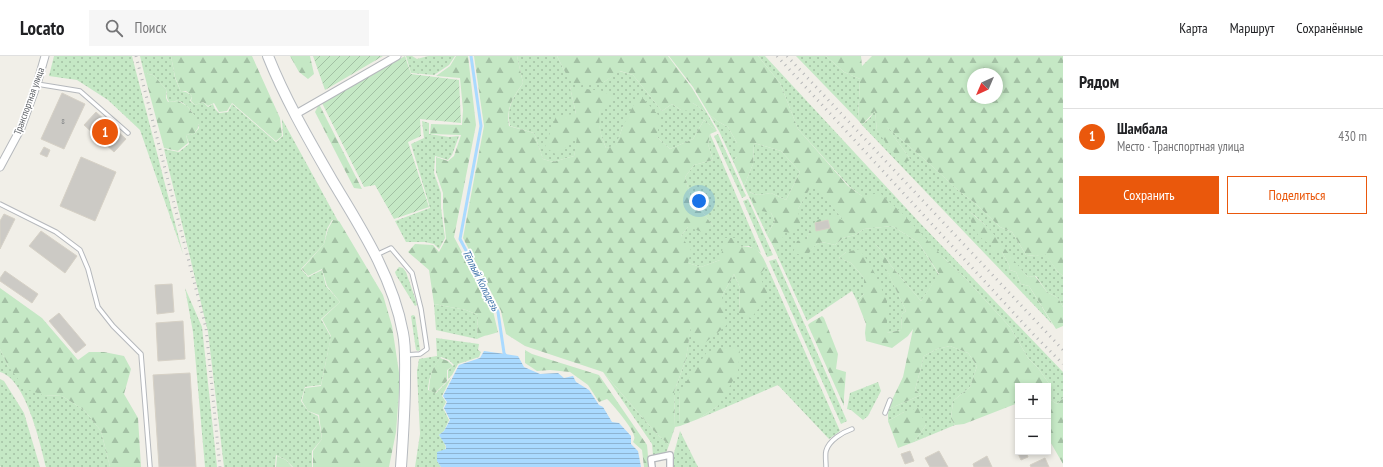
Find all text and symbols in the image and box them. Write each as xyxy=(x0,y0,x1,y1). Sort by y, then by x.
search box xyxy=(89,10,369,46)
text: Locato xyxy=(20,16,65,40)
icon: search xyxy=(103,17,125,39)
text: Поиск xyxy=(135,18,167,37)
text: Карта xyxy=(1179,19,1208,37)
text: Маршрут xyxy=(1230,19,1274,37)
text: Сохранённые xyxy=(1296,19,1363,37)
street label: Транспортная улица xyxy=(11,66,47,136)
north arrow xyxy=(967,68,1003,104)
text: Рядом xyxy=(1079,71,1119,93)
house number: 8 xyxy=(61,116,65,126)
pin: 1 xyxy=(92,117,118,147)
text: Шамбала xyxy=(1117,119,1168,138)
text: 1 xyxy=(1089,128,1095,145)
text: 430 m xyxy=(1338,128,1367,145)
text: Место · Транспортная улица xyxy=(1117,138,1244,155)
button: Сохранить xyxy=(1079,176,1219,214)
button: Поделиться xyxy=(1227,176,1367,214)
your location xyxy=(689,191,709,211)
water label: Тёплый Колодезь xyxy=(460,247,503,314)
map controls xyxy=(1015,383,1051,455)
button: + xyxy=(1015,383,1051,419)
button: − xyxy=(1015,419,1051,455)

